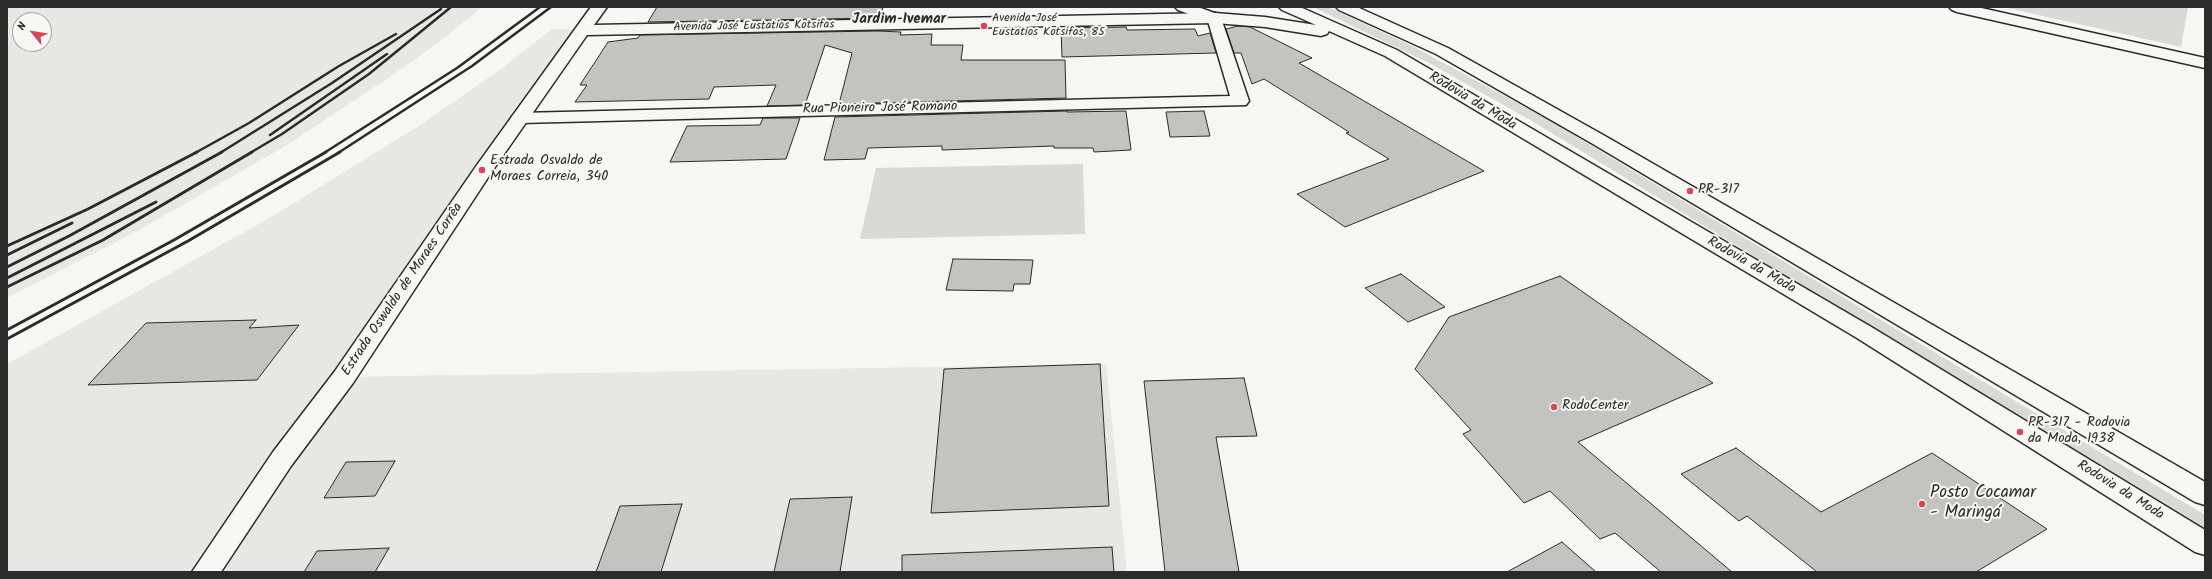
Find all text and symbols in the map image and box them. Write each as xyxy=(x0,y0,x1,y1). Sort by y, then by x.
district label: Jardim Ivemar xyxy=(852,11,946,29)
north arrow xyxy=(12,12,52,52)
place label: Avenida José Eustatios Kotsifas, 85 xyxy=(992,12,1105,40)
street label: Avenida José Eustatios Kotsifas xyxy=(673,18,835,36)
text: N xyxy=(13,19,32,34)
marker: Avenida José Eustatios Kotsifas, 85 xyxy=(979,21,989,31)
street label: Rodovia da Moda xyxy=(1425,69,1519,135)
street label: Rua Pioneiro José Romano xyxy=(803,99,957,119)
place label: Estrada Osvaldo de Moraes Correia, 340 xyxy=(490,154,608,186)
marker: Estrada Osvaldo de Moraes Correia, 340 xyxy=(477,165,487,175)
place label: PR-317 xyxy=(1698,183,1739,199)
marker: PR-317 xyxy=(1685,186,1695,196)
street label: Estrada Oswaldo de Moraes Corrêa xyxy=(339,200,467,380)
street label: Rodovia da Moda xyxy=(1704,234,1798,298)
place label: RodoCenter xyxy=(1562,399,1628,415)
marker: RodoCenter xyxy=(1549,402,1559,412)
place label: PR-317 - Rodovia da Moda, 1938 xyxy=(2028,416,2130,448)
marker: PR-317 - Rodovia da Moda, 1938 xyxy=(2015,427,2025,437)
street label: Rodovia da Moda xyxy=(2073,458,2167,524)
place label: Posto Cocamar - Maringá xyxy=(1930,484,2036,524)
marker: Posto Cocamar - Maringá xyxy=(1917,499,1927,509)

